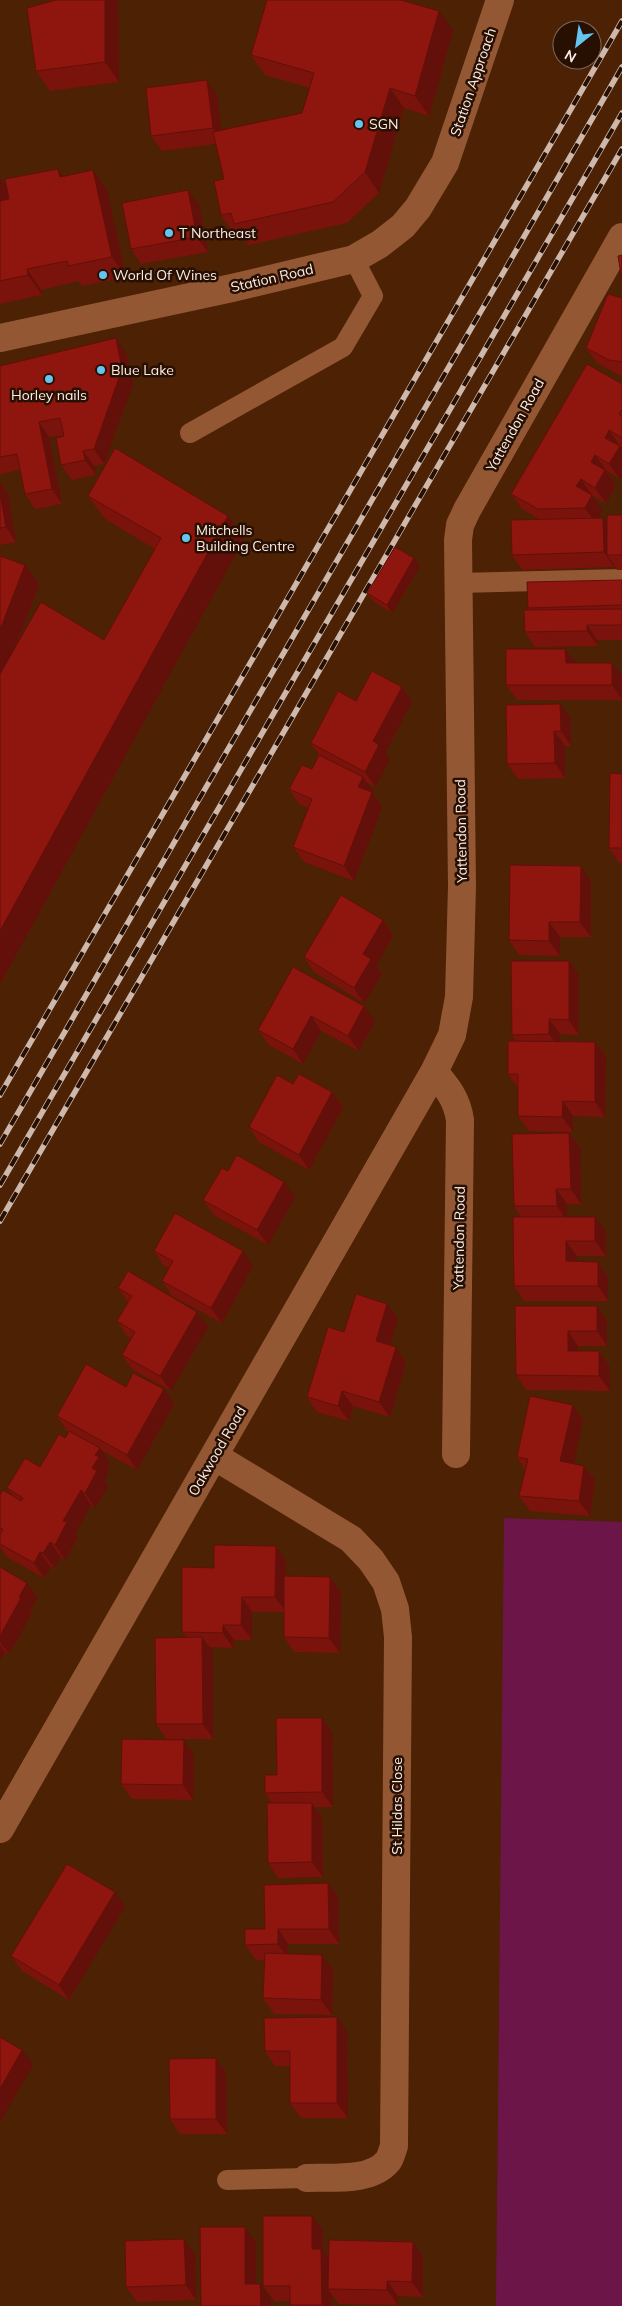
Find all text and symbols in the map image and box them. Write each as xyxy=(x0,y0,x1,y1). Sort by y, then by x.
north arrow xyxy=(552,20,602,70)
street label: Station Approach xyxy=(446,25,500,139)
text: N xyxy=(561,46,580,67)
place label: SGN xyxy=(369,115,398,133)
marker: SGN xyxy=(353,118,365,130)
place label: T Northeast xyxy=(179,224,256,242)
marker: T Northeast xyxy=(163,227,175,239)
street label: Station Road xyxy=(229,260,315,296)
place label: World Of Wines xyxy=(113,266,217,284)
marker: World Of Wines xyxy=(97,269,109,281)
place label: Blue Lake xyxy=(111,361,174,379)
marker: Blue Lake xyxy=(95,364,107,376)
marker: Horley nails xyxy=(43,373,55,385)
street label: Yattendon Road xyxy=(481,375,548,476)
place label: Horley nails xyxy=(11,386,87,404)
place label: Mitchells Building Centre xyxy=(196,521,295,555)
marker: Mitchells Building Centre xyxy=(180,532,192,544)
street label: Yattendon Road xyxy=(451,779,471,884)
street label: Yattendon Road xyxy=(449,1186,469,1291)
street label: Oakwood Road xyxy=(184,1403,250,1499)
street label: St Hildas Close xyxy=(388,1757,406,1855)

